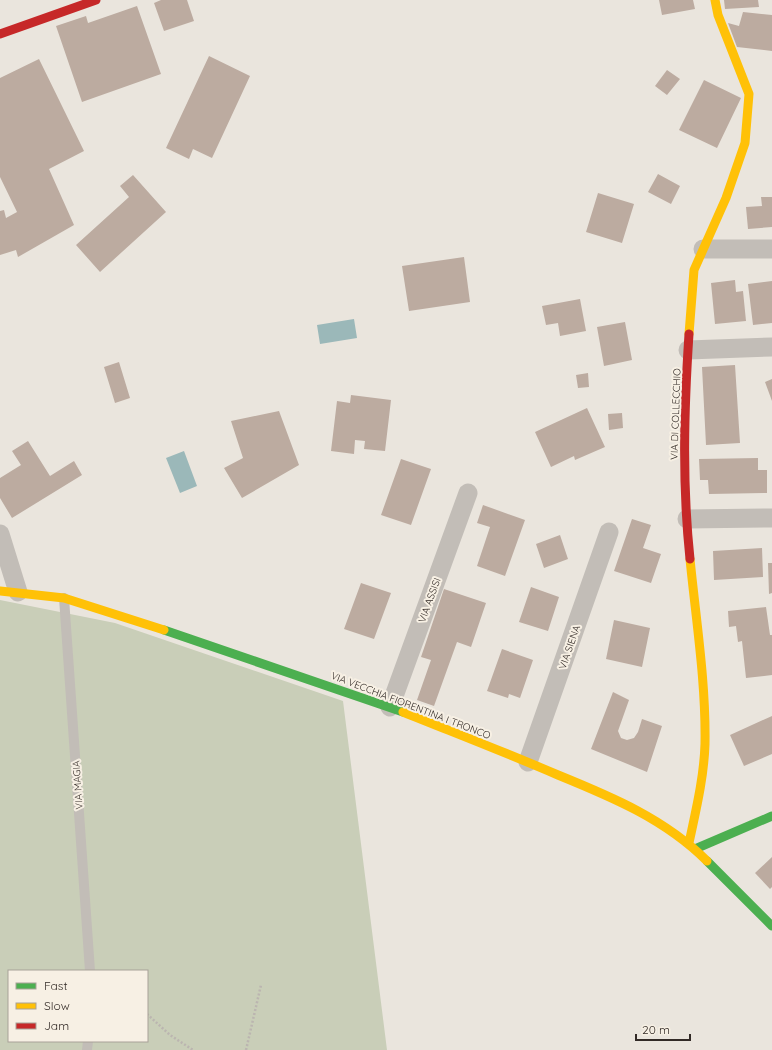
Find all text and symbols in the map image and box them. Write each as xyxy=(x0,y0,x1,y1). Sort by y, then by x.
street label: VIA DI COLLECCHIO xyxy=(667,368,684,460)
street label: VIA ASSISI xyxy=(415,576,444,624)
street label: VIA SIENA xyxy=(556,623,583,671)
street label: VIA VECCHIA FIORENTINA I TRONCO xyxy=(329,669,493,742)
street label: VIA MAGIA xyxy=(69,760,86,810)
legend xyxy=(8,970,148,1042)
text: Fast xyxy=(44,978,68,993)
text: Slow xyxy=(44,998,70,1013)
scale bar xyxy=(636,1016,690,1042)
text: Jam xyxy=(44,1018,69,1033)
text: 20 m xyxy=(642,1022,670,1037)

